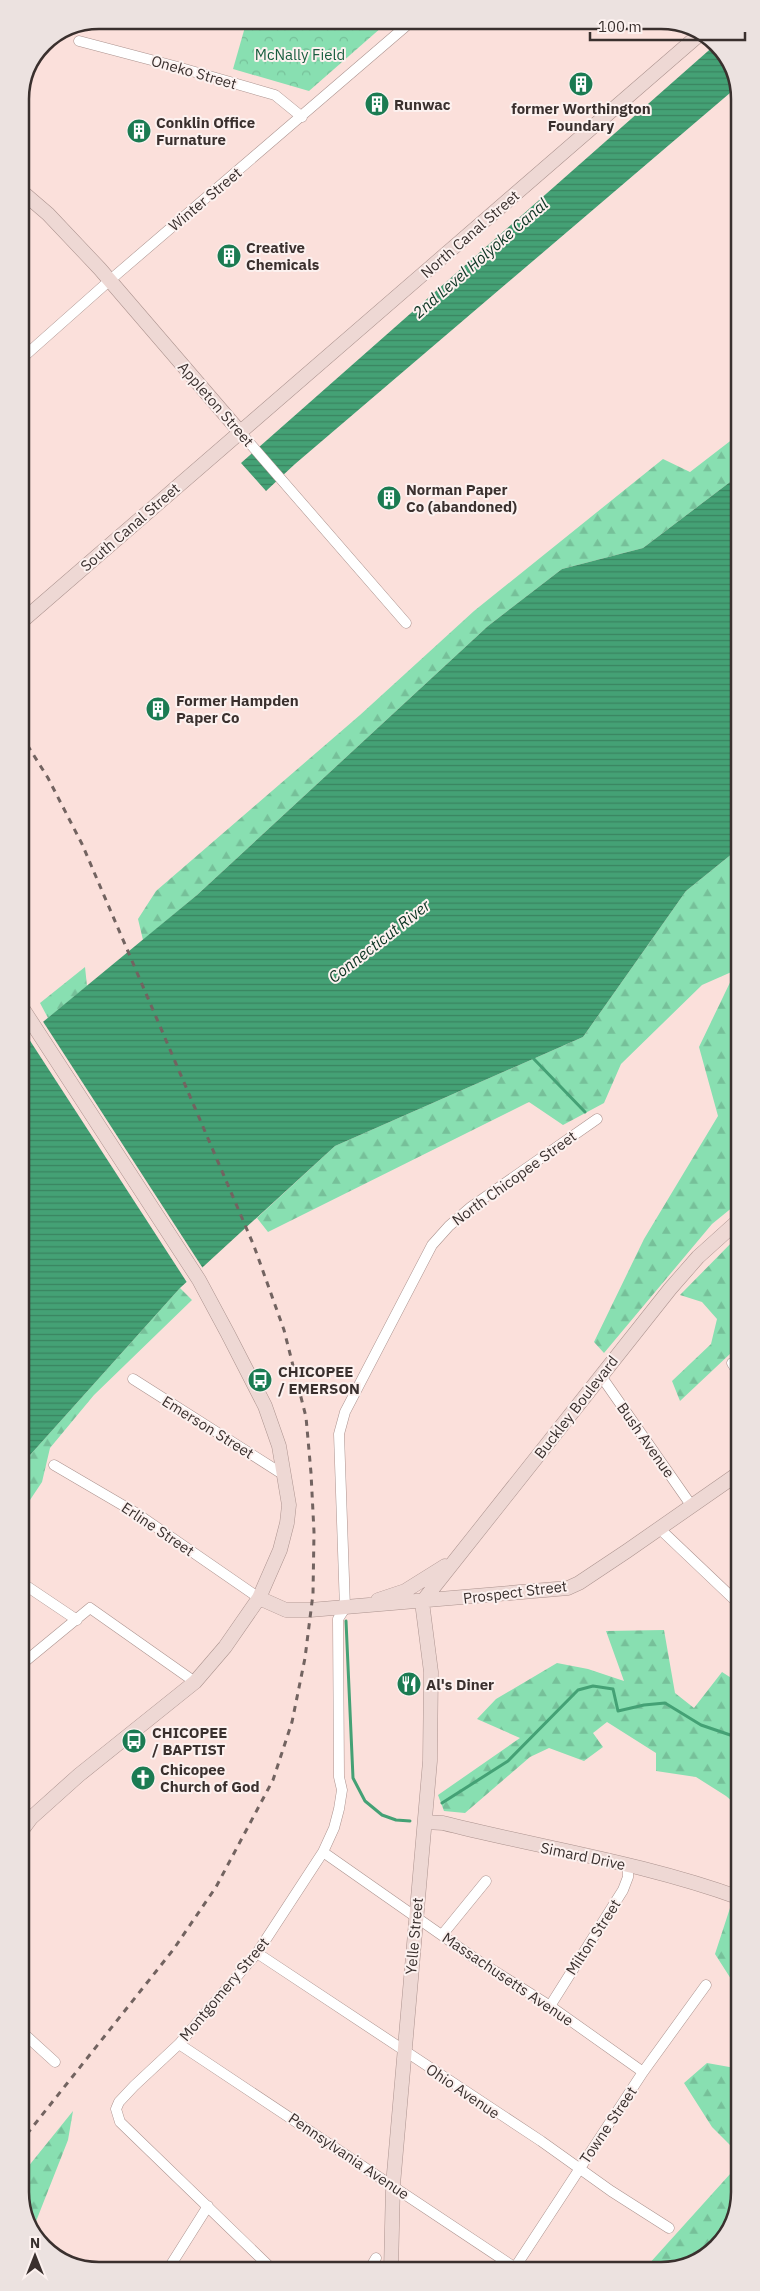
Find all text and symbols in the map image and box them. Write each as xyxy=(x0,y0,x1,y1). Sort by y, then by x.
scale bar xyxy=(590,10,745,42)
text: 100 m xyxy=(598,17,642,36)
park label: McNally Field xyxy=(255,45,345,64)
street label: Oneko Street xyxy=(149,51,239,93)
building icon: former Worthington Foundary xyxy=(568,71,594,97)
building icon: Runwac xyxy=(364,91,390,117)
place label: Runwac xyxy=(394,95,451,114)
place label: former Worthington Foundary xyxy=(511,99,651,135)
place label: Conklin Office Furnature xyxy=(156,113,255,149)
building icon: Conklin Office Furnature xyxy=(126,118,152,144)
street label: Winter Street xyxy=(165,163,245,235)
street label: North Canal Street xyxy=(417,186,523,282)
water label: 2nd Level Holyoke Canal xyxy=(408,193,552,322)
place label: Creative Chemicals xyxy=(246,238,320,274)
building icon: Creative Chemicals xyxy=(216,243,242,269)
street label: Appleton Street xyxy=(174,358,258,450)
street label: South Canal Street xyxy=(76,479,184,575)
place label: Norman Paper Co (abandoned) xyxy=(406,480,517,516)
building icon: Norman Paper Co (abandoned) xyxy=(376,485,402,511)
place label: Former Hampden Paper Co xyxy=(176,691,299,727)
building icon: Former Hampden Paper Co xyxy=(145,696,171,722)
water label: Connecticut River xyxy=(324,894,435,987)
street label: North Chicopee Street xyxy=(448,1126,580,1230)
street label: Buckley Boulevard xyxy=(530,1352,622,1462)
place label: CHICOPEE / EMERSON xyxy=(278,1362,360,1398)
bus stop icon: CHICOPEE / EMERSON xyxy=(247,1367,273,1393)
street label: Emerson Street xyxy=(159,1391,257,1463)
street label: Bush Avenue xyxy=(613,1399,679,1481)
street label: Erline Street xyxy=(118,1498,198,1560)
street label: Prospect Street xyxy=(462,1576,568,1608)
restaurant icon: Al's Diner xyxy=(396,1671,422,1697)
place label: Al's Diner xyxy=(426,1675,494,1694)
place label: CHICOPEE / BAPTIST xyxy=(152,1723,227,1759)
bus stop icon: CHICOPEE / BAPTIST xyxy=(121,1728,147,1754)
place label: Chicopee Church of God xyxy=(160,1760,260,1796)
church icon: Chicopee Church of God xyxy=(130,1765,156,1791)
street label: Simard Drive xyxy=(539,1838,627,1874)
street label: Milton Street xyxy=(561,1895,625,1979)
street label: Yelle Street xyxy=(401,1897,427,1975)
street label: Massachusetts Avenue xyxy=(439,1928,577,2030)
street label: Montgomery Street xyxy=(175,1933,273,2045)
street label: Ohio Avenue xyxy=(422,2059,504,2123)
street label: Towne Street xyxy=(575,2083,641,2167)
street label: Pennsylvania Avenue xyxy=(285,2109,413,2203)
north arrow xyxy=(10,2231,60,2281)
text: N xyxy=(30,2234,40,2252)

